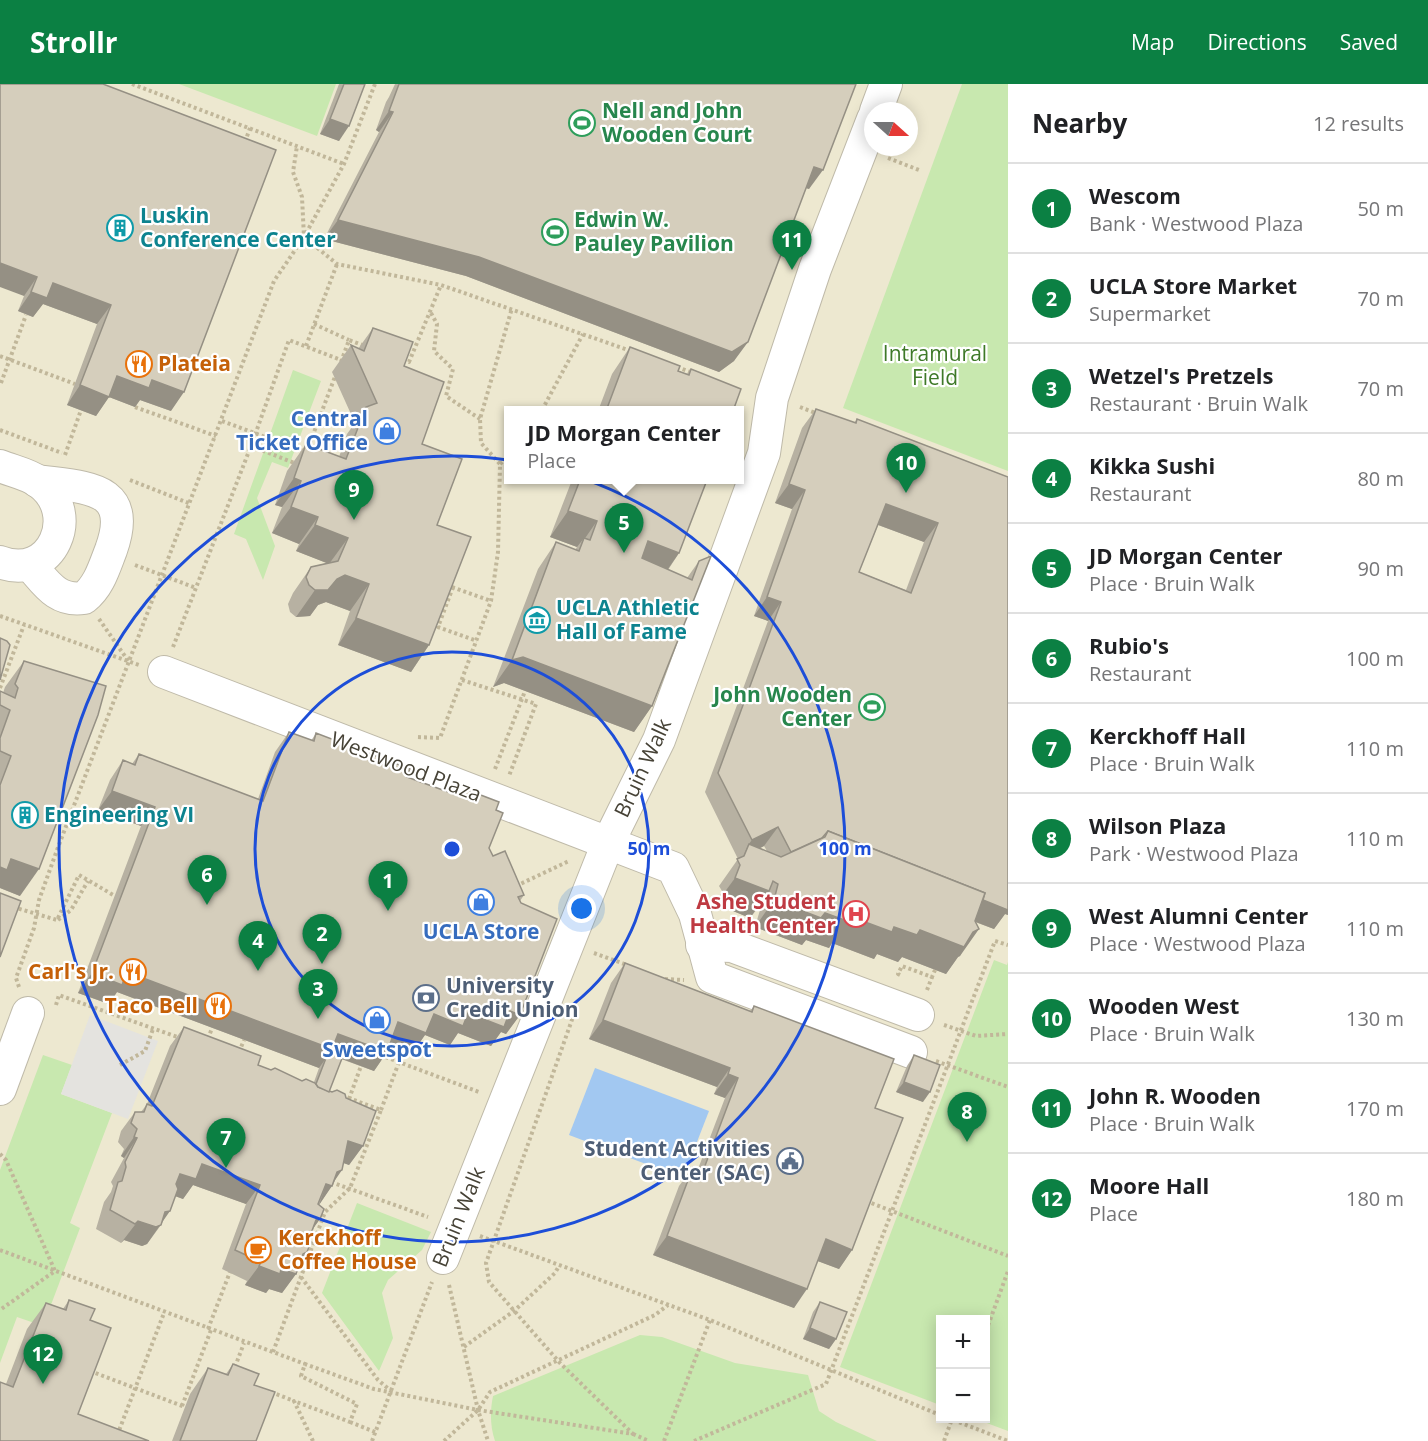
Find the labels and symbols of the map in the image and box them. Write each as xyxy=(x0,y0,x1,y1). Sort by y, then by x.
place label: Nell and John Wooden Court xyxy=(602,96,752,148)
north arrow xyxy=(864,102,918,156)
sports icon: Nell and John Wooden Court xyxy=(567,108,597,138)
place label: Luskin Conference Center xyxy=(140,201,336,253)
place label: Edwin W. Pauley Pavilion xyxy=(574,205,734,257)
building icon: Luskin Conference Center xyxy=(105,213,135,243)
sports icon: Edwin W. Pauley Pavilion xyxy=(540,217,570,247)
pin: 11 xyxy=(772,220,812,270)
park label: Intramural Field xyxy=(883,339,987,391)
restaurant icon: Plateia xyxy=(124,349,154,379)
place label: Plateia xyxy=(158,349,231,377)
place label: Central Ticket Office xyxy=(236,404,368,456)
shop icon: Central Ticket Office xyxy=(372,416,402,446)
pin: 10 xyxy=(886,444,926,493)
pin: 9 xyxy=(334,470,374,520)
pin: 5 xyxy=(604,504,644,553)
place label: UCLA Athletic Hall of Fame xyxy=(556,593,700,645)
museum icon: UCLA Athletic Hall of Fame xyxy=(522,605,552,635)
place label: John Wooden Center xyxy=(711,680,852,732)
sports icon: John Wooden Center xyxy=(857,692,887,722)
street label: Bruin Walk xyxy=(607,714,677,822)
street label: Westwood Plaza xyxy=(327,724,486,808)
building icon: Engineering VI xyxy=(10,800,40,830)
place label: Engineering VI xyxy=(44,800,194,828)
text: 50 m xyxy=(628,836,670,860)
text: 100 m xyxy=(818,836,872,860)
centre of rings xyxy=(442,839,462,859)
pin: 6 xyxy=(188,856,226,905)
pin: 1 xyxy=(368,862,408,911)
shop icon: UCLA Store xyxy=(466,887,496,917)
place label: Ashe Student Health Center xyxy=(689,887,836,939)
your location xyxy=(567,894,596,923)
hospital icon: Ashe Student Health Center xyxy=(841,899,871,929)
pin: 2 xyxy=(302,914,342,964)
place label: UCLA Store xyxy=(423,917,539,945)
pin: 4 xyxy=(238,922,278,971)
place label: Carl's Jr. xyxy=(28,957,114,985)
restaurant icon: Carl's Jr. xyxy=(118,957,148,987)
pin: 3 xyxy=(298,970,338,1019)
place label: University Credit Union xyxy=(446,971,578,1023)
bank icon: University Credit Union xyxy=(411,983,441,1013)
place label: Taco Bell xyxy=(105,991,198,1019)
restaurant icon: Taco Bell xyxy=(203,991,233,1021)
shop icon: Sweetspot xyxy=(362,1005,392,1035)
place label: Sweetspot xyxy=(322,1035,432,1063)
pin: 8 xyxy=(948,1092,986,1142)
pin: 7 xyxy=(206,1118,246,1168)
place label: Student Activities Center (SAC) xyxy=(584,1134,770,1186)
public building icon: Student Activities Center (SAC) xyxy=(775,1146,805,1176)
street label: Bruin Walk xyxy=(425,1162,491,1271)
place label: Kerckhoff Coffee House xyxy=(278,1223,417,1275)
cafe icon: Kerckhoff Coffee House xyxy=(243,1235,273,1265)
pin: 12 xyxy=(24,1334,63,1384)

